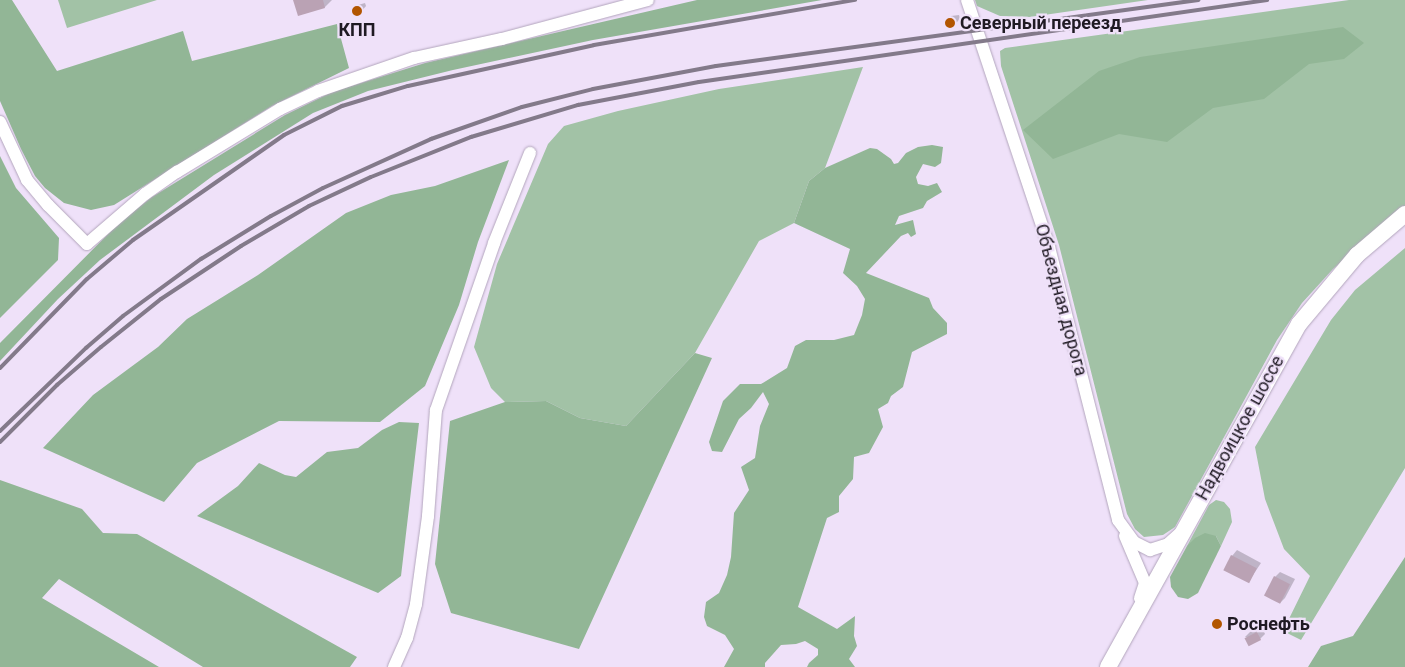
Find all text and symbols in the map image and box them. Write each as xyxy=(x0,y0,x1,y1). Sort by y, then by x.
marker: КПП xyxy=(351,5,363,17)
place label: Северный переезд xyxy=(960,12,1121,34)
marker: Северный переезд xyxy=(944,17,956,29)
place label: КПП xyxy=(338,19,376,41)
street label: Объездная дорога xyxy=(1030,222,1092,378)
street label: Надвоицкое шоссе xyxy=(1191,352,1289,504)
place label: Роснефть xyxy=(1227,613,1310,635)
marker: Роснефть xyxy=(1211,618,1223,630)

